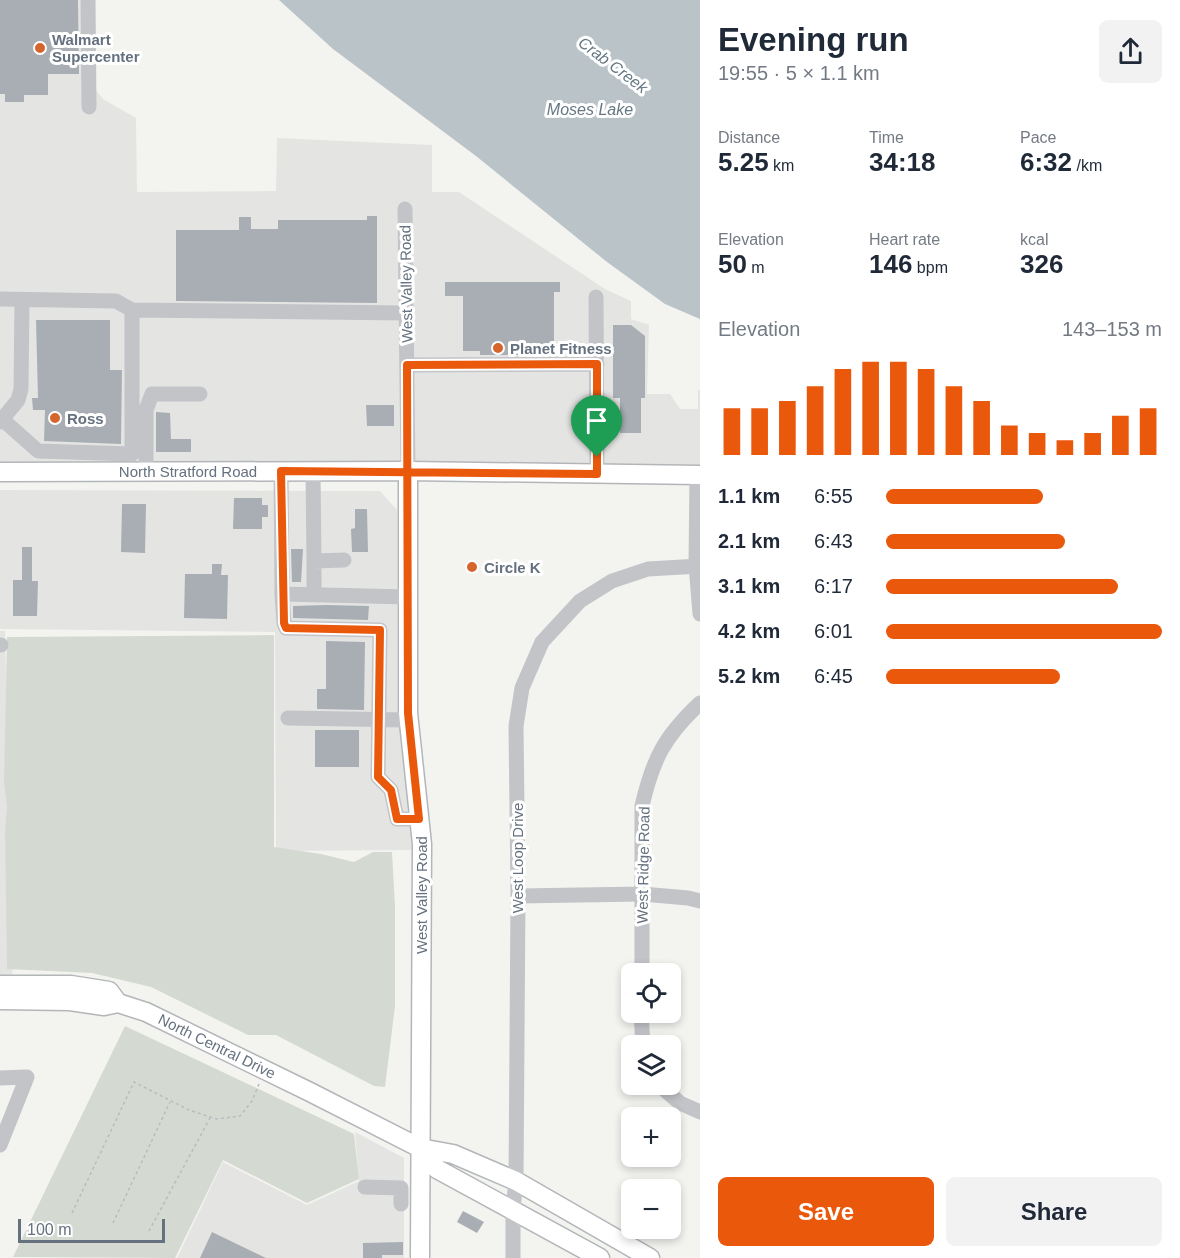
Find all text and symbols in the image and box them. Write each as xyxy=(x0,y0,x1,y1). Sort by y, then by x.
button: share xyxy=(1099,20,1162,83)
text: Evening run xyxy=(718,21,909,58)
place label: Walmart Supercenter xyxy=(52,31,140,65)
water label: Crab Creek xyxy=(575,34,652,97)
marker: Walmart Supercenter xyxy=(33,41,47,55)
text: 19:55 · 5 × 1.1 km xyxy=(718,62,880,84)
water label: Moses Lake xyxy=(547,101,633,118)
text: Distance xyxy=(718,129,780,146)
text: Time xyxy=(869,129,904,146)
text: Pace xyxy=(1020,129,1056,146)
text: 5.25 xyxy=(718,147,769,177)
text: 34:18 xyxy=(869,147,936,177)
text: 6:32 xyxy=(1020,147,1072,177)
text: km xyxy=(769,157,794,174)
text: /km xyxy=(1072,157,1102,174)
street label: West Valley Road xyxy=(396,225,416,343)
text: Elevation xyxy=(718,231,784,248)
text: Heart rate xyxy=(869,231,940,248)
text: kcal xyxy=(1020,231,1048,248)
text: 50 xyxy=(718,249,747,279)
text: 146 xyxy=(869,249,912,279)
text: 326 xyxy=(1020,249,1063,279)
text: m xyxy=(747,259,765,276)
text: bpm xyxy=(912,259,948,276)
text: Elevation xyxy=(718,318,800,340)
text: 143–153 m xyxy=(1062,318,1162,340)
place label: Planet Fitness xyxy=(510,340,612,357)
marker: Planet Fitness xyxy=(491,341,505,355)
pin xyxy=(571,395,622,457)
icon: arrive xyxy=(580,404,613,437)
place label: Ross xyxy=(67,410,104,427)
marker: Ross xyxy=(48,411,62,425)
street label: North Stratford Road xyxy=(119,463,257,480)
text: 1.1 km xyxy=(718,485,780,507)
text: 6:55 xyxy=(814,485,853,507)
text: 2.1 km xyxy=(718,530,780,552)
text: 6:43 xyxy=(814,530,853,552)
place label: Circle K xyxy=(484,559,541,576)
marker: Circle K xyxy=(465,560,479,574)
text: 3.1 km xyxy=(718,575,780,597)
text: 6:17 xyxy=(814,575,853,597)
text: 4.2 km xyxy=(718,620,780,642)
text: 6:01 xyxy=(814,620,853,642)
text: 5.2 km xyxy=(718,665,780,687)
text: 6:45 xyxy=(814,665,853,687)
street label: West Loop Drive xyxy=(509,803,526,913)
street label: West Ridge Road xyxy=(633,806,653,924)
street label: West Valley Road xyxy=(413,836,430,954)
map controls xyxy=(621,963,681,1239)
button: locate xyxy=(621,963,681,1023)
street label: North Central Drive xyxy=(156,1010,278,1082)
button: layers xyxy=(621,1035,681,1095)
button: + xyxy=(621,1107,681,1167)
button: Save xyxy=(718,1177,934,1246)
button: Share xyxy=(946,1177,1162,1246)
button: − xyxy=(621,1179,681,1239)
scale bar xyxy=(18,1216,165,1244)
text: 100 m xyxy=(27,1221,71,1238)

